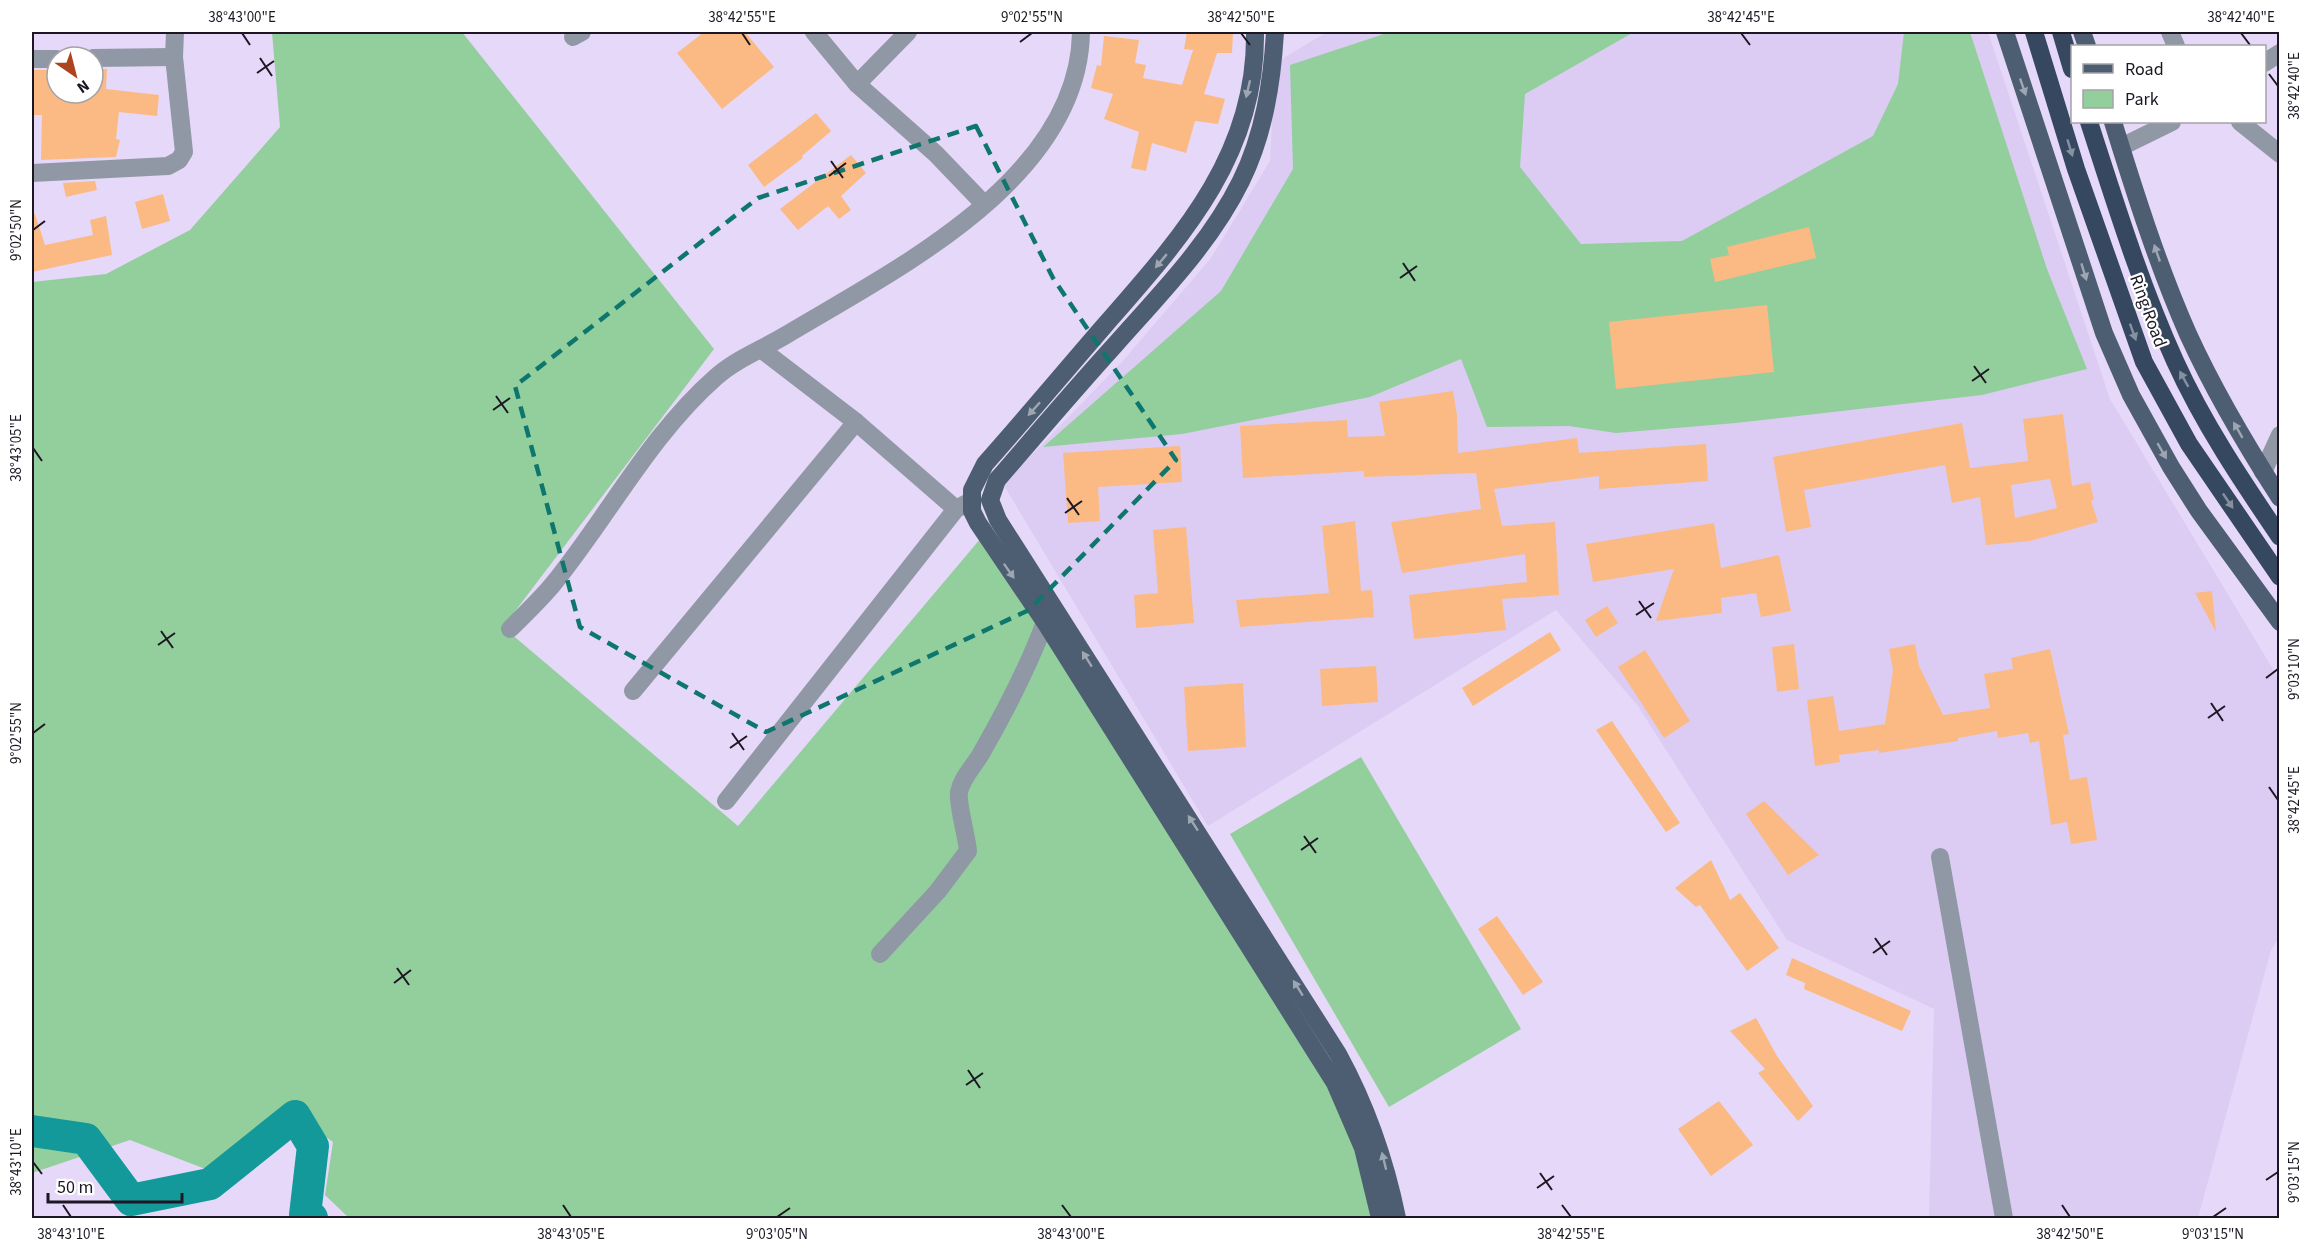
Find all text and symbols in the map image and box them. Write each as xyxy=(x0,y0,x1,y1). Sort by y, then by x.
text: 38°43'00"E xyxy=(208,7,276,28)
text: 38°42'55"E xyxy=(708,7,776,28)
text: 9°02'55"N xyxy=(1001,7,1063,28)
text: 38°42'50"E xyxy=(1207,7,1275,28)
text: 38°42'45"E xyxy=(1707,7,1775,28)
text: 38°42'40"E xyxy=(2207,7,2275,28)
north arrow xyxy=(45,45,105,105)
legend xyxy=(2071,45,2266,123)
text: 38°42'40"E xyxy=(2284,52,2305,120)
text: Road xyxy=(2125,57,2164,82)
text: N xyxy=(72,74,94,99)
one-way arrow xyxy=(2018,78,2028,96)
one-way arrow xyxy=(1243,80,1253,99)
text: Park xyxy=(2125,87,2159,112)
one-way arrow xyxy=(2065,139,2075,157)
text: 9°02'50"N xyxy=(6,199,27,261)
one-way arrow xyxy=(2152,244,2162,262)
one-way arrow xyxy=(1155,253,1168,268)
one-way arrow xyxy=(2080,264,2089,282)
street label: Ring Road xyxy=(2123,271,2173,351)
one-way arrow xyxy=(2129,323,2139,341)
one-way arrow xyxy=(2179,370,2189,387)
one-way arrow xyxy=(1027,401,1041,416)
text: 38°43'05"E xyxy=(6,414,27,482)
one-way arrow xyxy=(2233,421,2243,438)
one-way arrow xyxy=(2156,443,2167,459)
one-way arrow xyxy=(2222,493,2234,509)
one-way arrow xyxy=(1003,563,1015,579)
text: 9°03'10"N xyxy=(2284,638,2305,700)
one-way arrow xyxy=(1081,652,1093,668)
text: 9°02'55"N xyxy=(6,702,27,764)
text: 38°42'45"E xyxy=(2284,766,2305,834)
one-way arrow xyxy=(1187,815,1198,832)
one-way arrow xyxy=(1292,980,1303,996)
text: 38°43'10"E xyxy=(6,1128,27,1196)
text: 9°03'15"N xyxy=(2284,1141,2305,1203)
one-way arrow xyxy=(1379,1152,1389,1171)
scale bar xyxy=(48,1166,182,1204)
text: 50 m xyxy=(57,1175,93,1200)
text: 38°43'10"E xyxy=(37,1224,105,1245)
text: 38°43'05"E xyxy=(537,1224,605,1245)
text: 9°03'05"N xyxy=(746,1224,808,1245)
text: 38°43'00"E xyxy=(1037,1224,1105,1245)
text: 38°42'55"E xyxy=(1537,1224,1605,1245)
text: 38°42'50"E xyxy=(2036,1224,2104,1245)
text: 9°03'15"N xyxy=(2182,1224,2244,1245)

